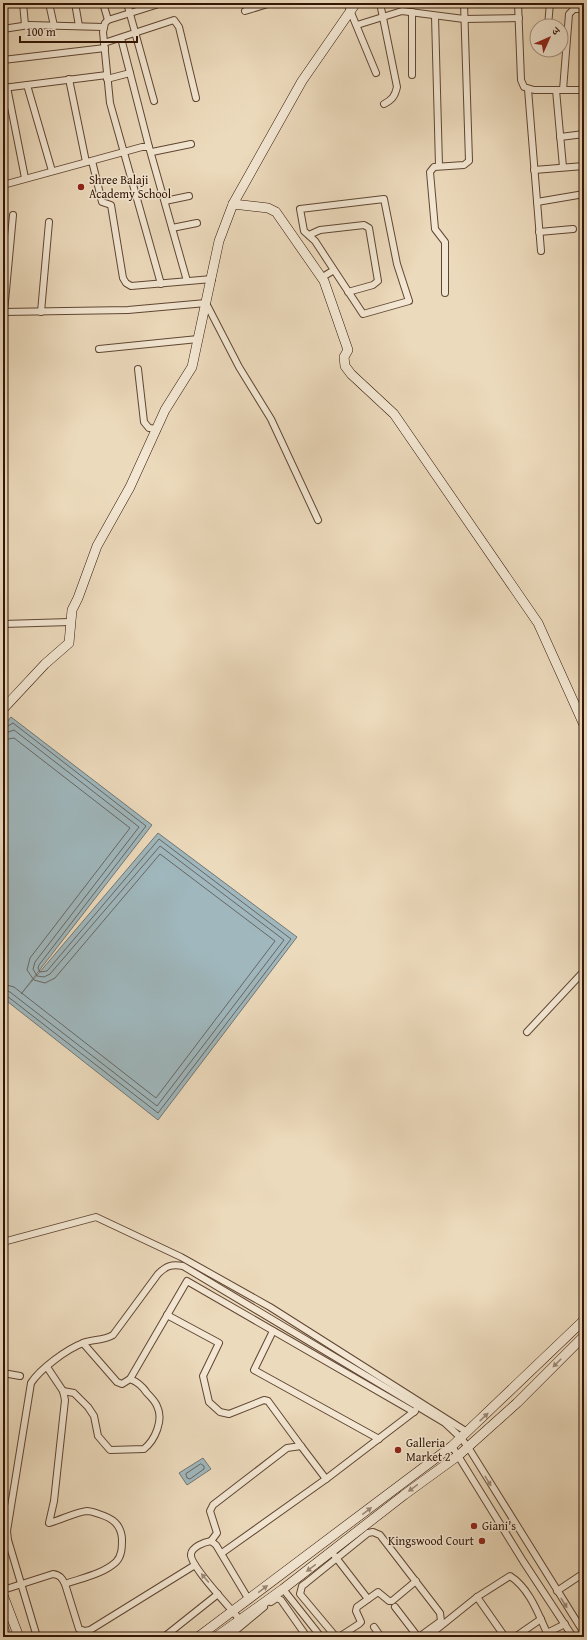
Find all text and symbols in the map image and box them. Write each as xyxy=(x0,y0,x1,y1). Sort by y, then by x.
scale bar xyxy=(20,18,137,44)
north arrow xyxy=(529,18,569,58)
text: 100 m xyxy=(26,23,56,40)
text: उ xyxy=(548,23,565,40)
place label: Shree Balaji Academy School xyxy=(89,171,172,202)
marker: Shree Balaji Academy School xyxy=(76,182,86,192)
one-way arrow xyxy=(552,1359,562,1368)
one-way arrow xyxy=(479,1412,489,1422)
place label: Galleria Market 2 xyxy=(406,1434,451,1465)
marker: Galleria Market 2 xyxy=(393,1445,403,1455)
one-way arrow xyxy=(484,1475,491,1487)
one-way arrow xyxy=(408,1484,418,1492)
one-way arrow xyxy=(362,1507,373,1515)
place label: Giani's xyxy=(482,1517,516,1534)
marker: Giani's xyxy=(469,1521,479,1531)
place label: Kingswood Court xyxy=(388,1532,475,1549)
marker: Kingswood Court xyxy=(477,1536,487,1546)
one-way arrow xyxy=(305,1564,316,1573)
one-way arrow xyxy=(200,1573,209,1583)
one-way arrow xyxy=(258,1585,269,1593)
one-way arrow xyxy=(561,1597,568,1609)

